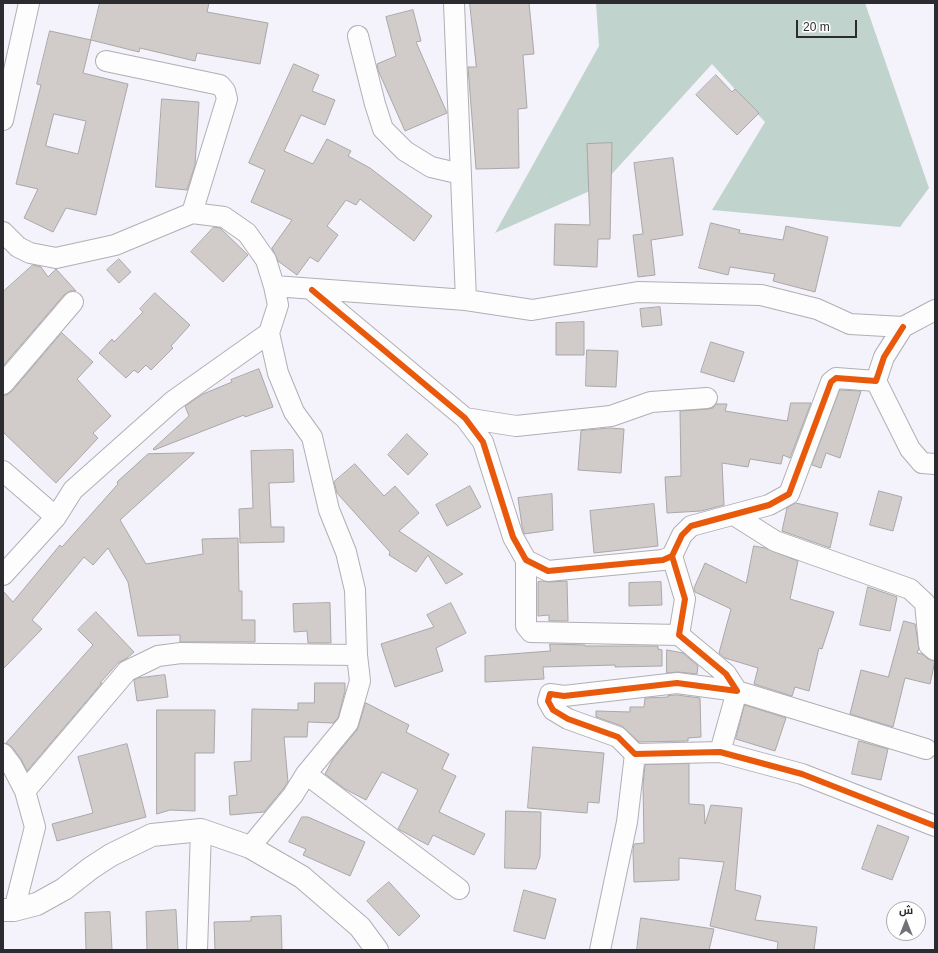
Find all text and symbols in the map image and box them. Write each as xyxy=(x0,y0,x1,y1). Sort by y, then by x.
scale bar xyxy=(798,12,859,38)
text: 20 m xyxy=(803,20,830,34)
north arrow xyxy=(886,901,926,941)
text: ش xyxy=(899,904,913,916)

